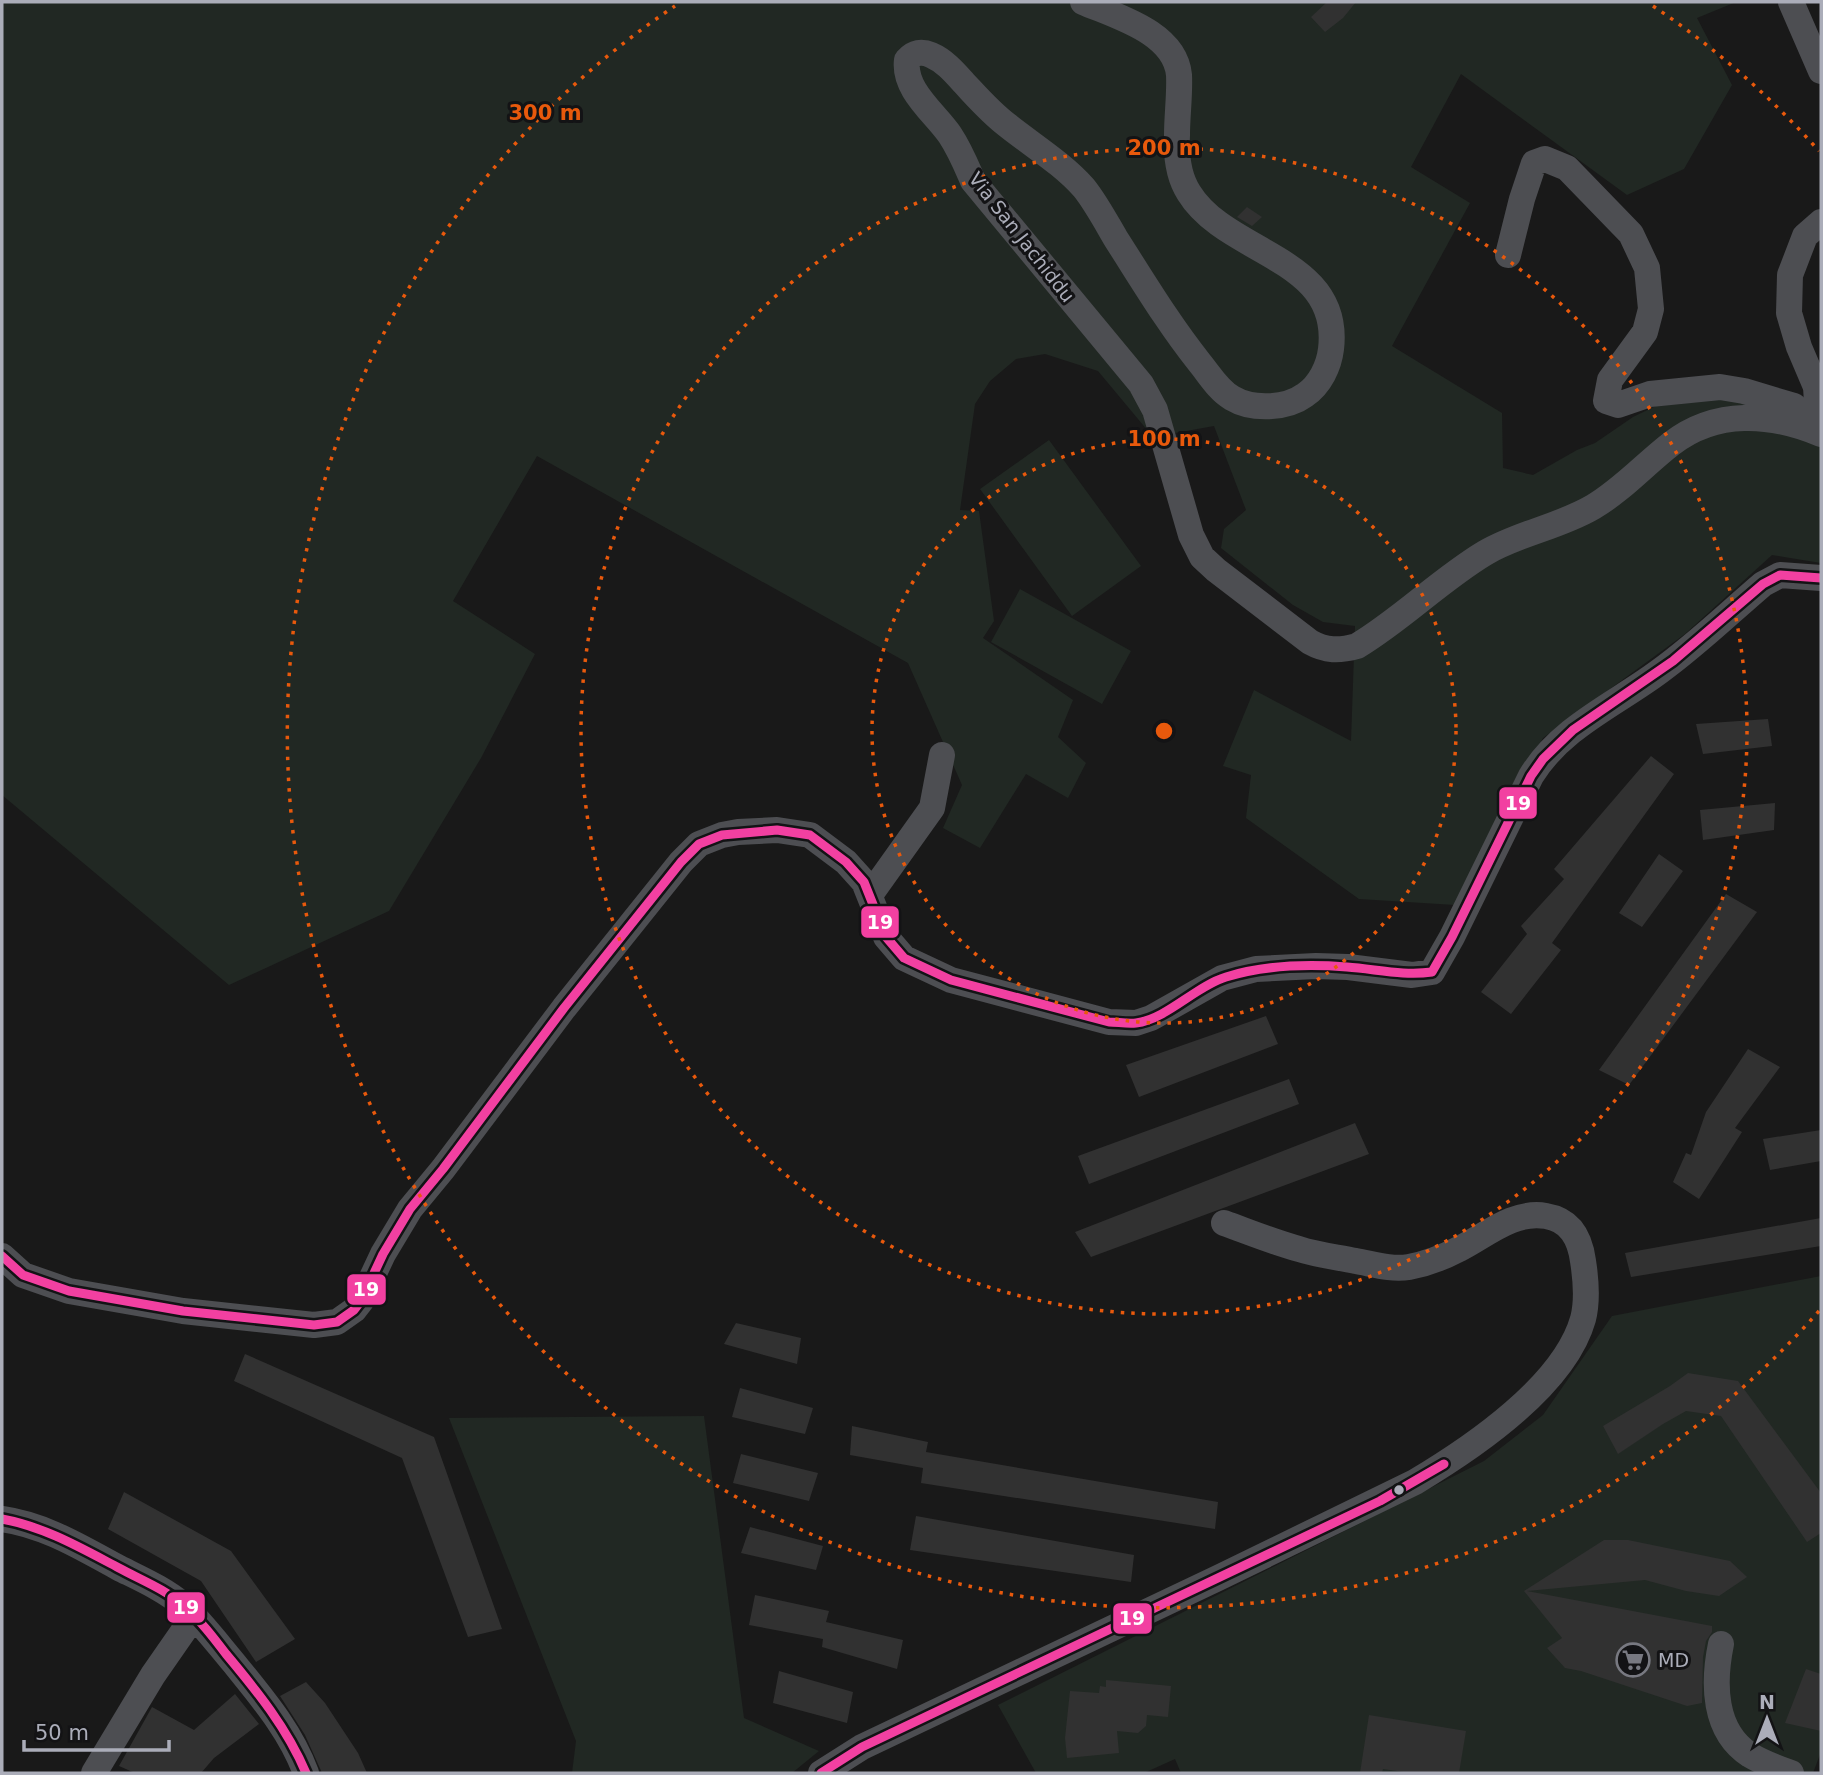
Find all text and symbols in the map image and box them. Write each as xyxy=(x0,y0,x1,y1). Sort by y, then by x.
text: 300 m xyxy=(508,101,582,125)
text: 200 m xyxy=(1127,136,1201,160)
street label: Via San Jachiddu xyxy=(965,168,1079,306)
text: 100 m xyxy=(1127,427,1201,451)
centre of rings xyxy=(1152,719,1176,743)
line badge: 19 xyxy=(1498,786,1538,820)
text: 19 xyxy=(1505,792,1531,814)
line badge: 19 xyxy=(860,905,900,939)
text: 19 xyxy=(867,911,893,933)
line badge: 19 xyxy=(346,1273,387,1306)
text: 19 xyxy=(353,1278,379,1300)
unlabelled marker xyxy=(1392,1483,1406,1497)
line badge: 19 xyxy=(166,1591,206,1624)
text: 19 xyxy=(173,1596,199,1618)
line badge: 19 xyxy=(1112,1602,1153,1635)
text: 19 xyxy=(1119,1607,1145,1629)
supermarket icon: MD xyxy=(1614,1641,1652,1679)
place label: MD xyxy=(1658,1649,1689,1671)
north arrow xyxy=(1732,1684,1802,1754)
text: N xyxy=(1759,1691,1775,1713)
scale bar xyxy=(24,1708,170,1752)
text: 50 m xyxy=(35,1721,89,1745)

